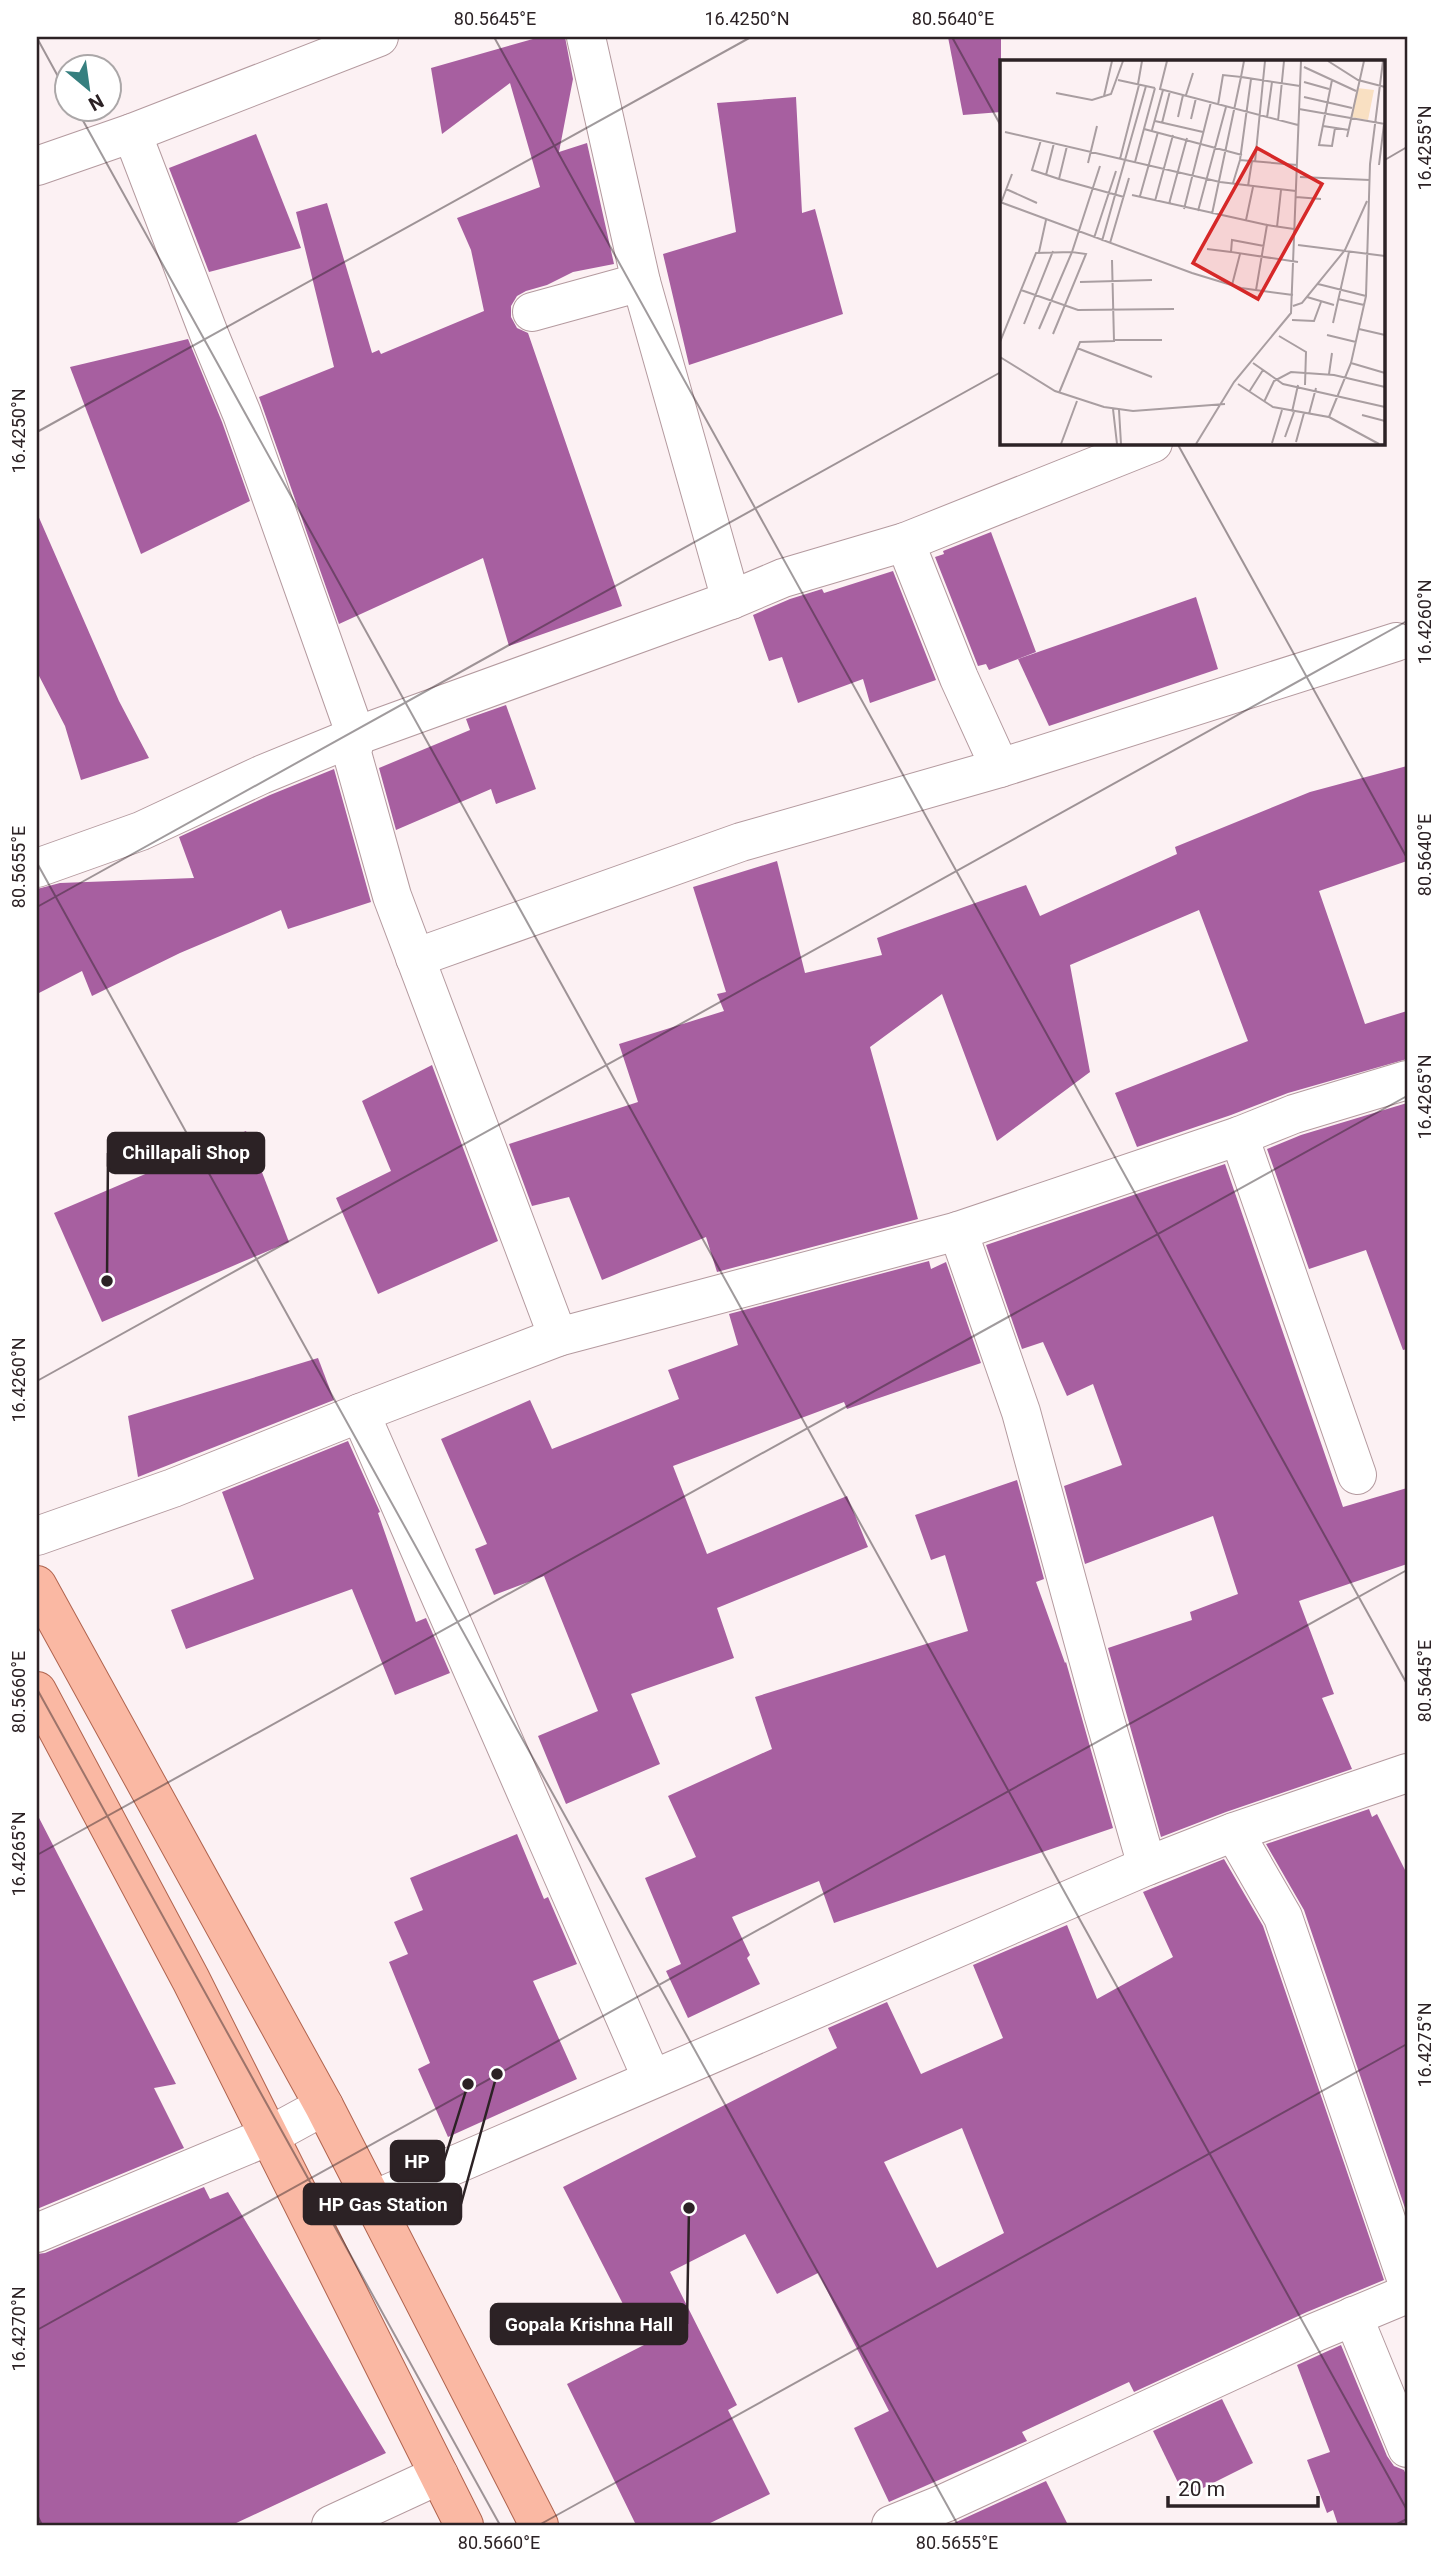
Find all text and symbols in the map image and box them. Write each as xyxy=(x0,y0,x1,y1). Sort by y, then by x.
text: 80.5645°E xyxy=(454,8,536,29)
text: 16.4250°N xyxy=(704,8,790,29)
text: 80.5640°E xyxy=(912,8,994,29)
north arrow xyxy=(52,52,122,122)
inset map xyxy=(1000,60,1384,444)
text: N xyxy=(85,89,107,116)
text: 16.4255°N xyxy=(1414,105,1435,191)
text: 16.4250°N xyxy=(8,388,29,474)
text: 16.4260°N xyxy=(1414,579,1435,665)
text: 80.5640°E xyxy=(1414,814,1435,896)
text: 80.5655°E xyxy=(8,826,29,908)
text: 16.4265°N xyxy=(1414,1054,1435,1140)
callout: Chillapali Shop xyxy=(108,1133,264,1173)
text: Chillapali Shop xyxy=(122,1141,250,1164)
text: 16.4260°N xyxy=(8,1337,29,1423)
text: 80.5645°E xyxy=(1414,1640,1435,1722)
text: 80.5660°E xyxy=(8,1651,29,1733)
text: 16.4265°N xyxy=(8,1811,29,1897)
text: 16.4275°N xyxy=(1414,2002,1435,2088)
callout: HP xyxy=(391,2141,444,2181)
text: HP xyxy=(404,2150,430,2173)
callout: HP Gas Station xyxy=(304,2184,461,2224)
text: HP Gas Station xyxy=(318,2193,448,2216)
text: 16.4270°N xyxy=(8,2286,29,2372)
callout: Gopala Krishna Hall xyxy=(491,2304,687,2344)
text: Gopala Krishna Hall xyxy=(505,2313,673,2336)
scale bar xyxy=(1168,2464,1318,2508)
text: 20 m xyxy=(1178,2477,1225,2501)
text: 80.5660°E xyxy=(458,2532,540,2553)
text: 80.5655°E xyxy=(916,2532,998,2553)

